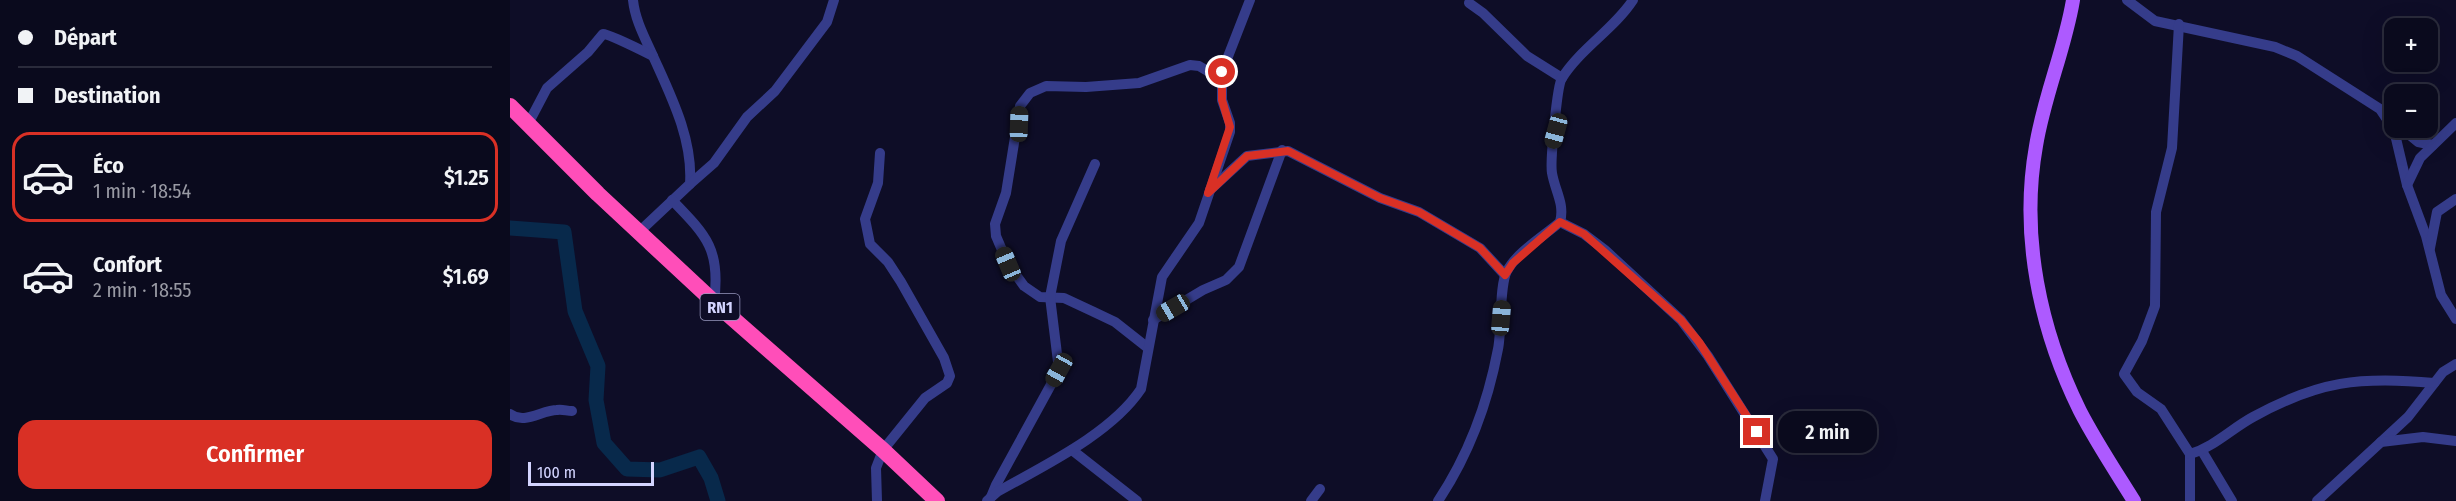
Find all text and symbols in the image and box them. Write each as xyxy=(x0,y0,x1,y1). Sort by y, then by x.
map controls xyxy=(2384,18,2438,138)
button: + xyxy=(2384,18,2438,72)
text: Départ xyxy=(54,24,117,51)
route start xyxy=(1208,58,1235,85)
text: Destination xyxy=(54,82,161,109)
button: − xyxy=(2384,84,2438,138)
car xyxy=(1009,106,1029,142)
car xyxy=(1543,111,1569,151)
icon: car xyxy=(21,150,75,204)
text: Éco xyxy=(93,152,124,179)
text: $1.25 xyxy=(444,164,489,191)
text: 1 min · 18:54 xyxy=(93,179,191,203)
car xyxy=(993,244,1023,284)
icon: car xyxy=(21,249,75,303)
text: Confort xyxy=(93,251,162,278)
text: $1.69 xyxy=(443,263,489,290)
text: 2 min · 18:55 xyxy=(93,278,192,302)
car xyxy=(1153,291,1193,325)
road number: RN1 xyxy=(700,294,740,320)
car xyxy=(1490,299,1512,337)
car xyxy=(1042,350,1076,390)
callout: 2 min xyxy=(1778,411,1877,453)
route end xyxy=(1743,418,1770,445)
button: Confirmer xyxy=(18,420,492,489)
text: 2 min xyxy=(1805,420,1850,444)
scale bar xyxy=(528,459,654,486)
text: 100 m xyxy=(537,463,576,482)

